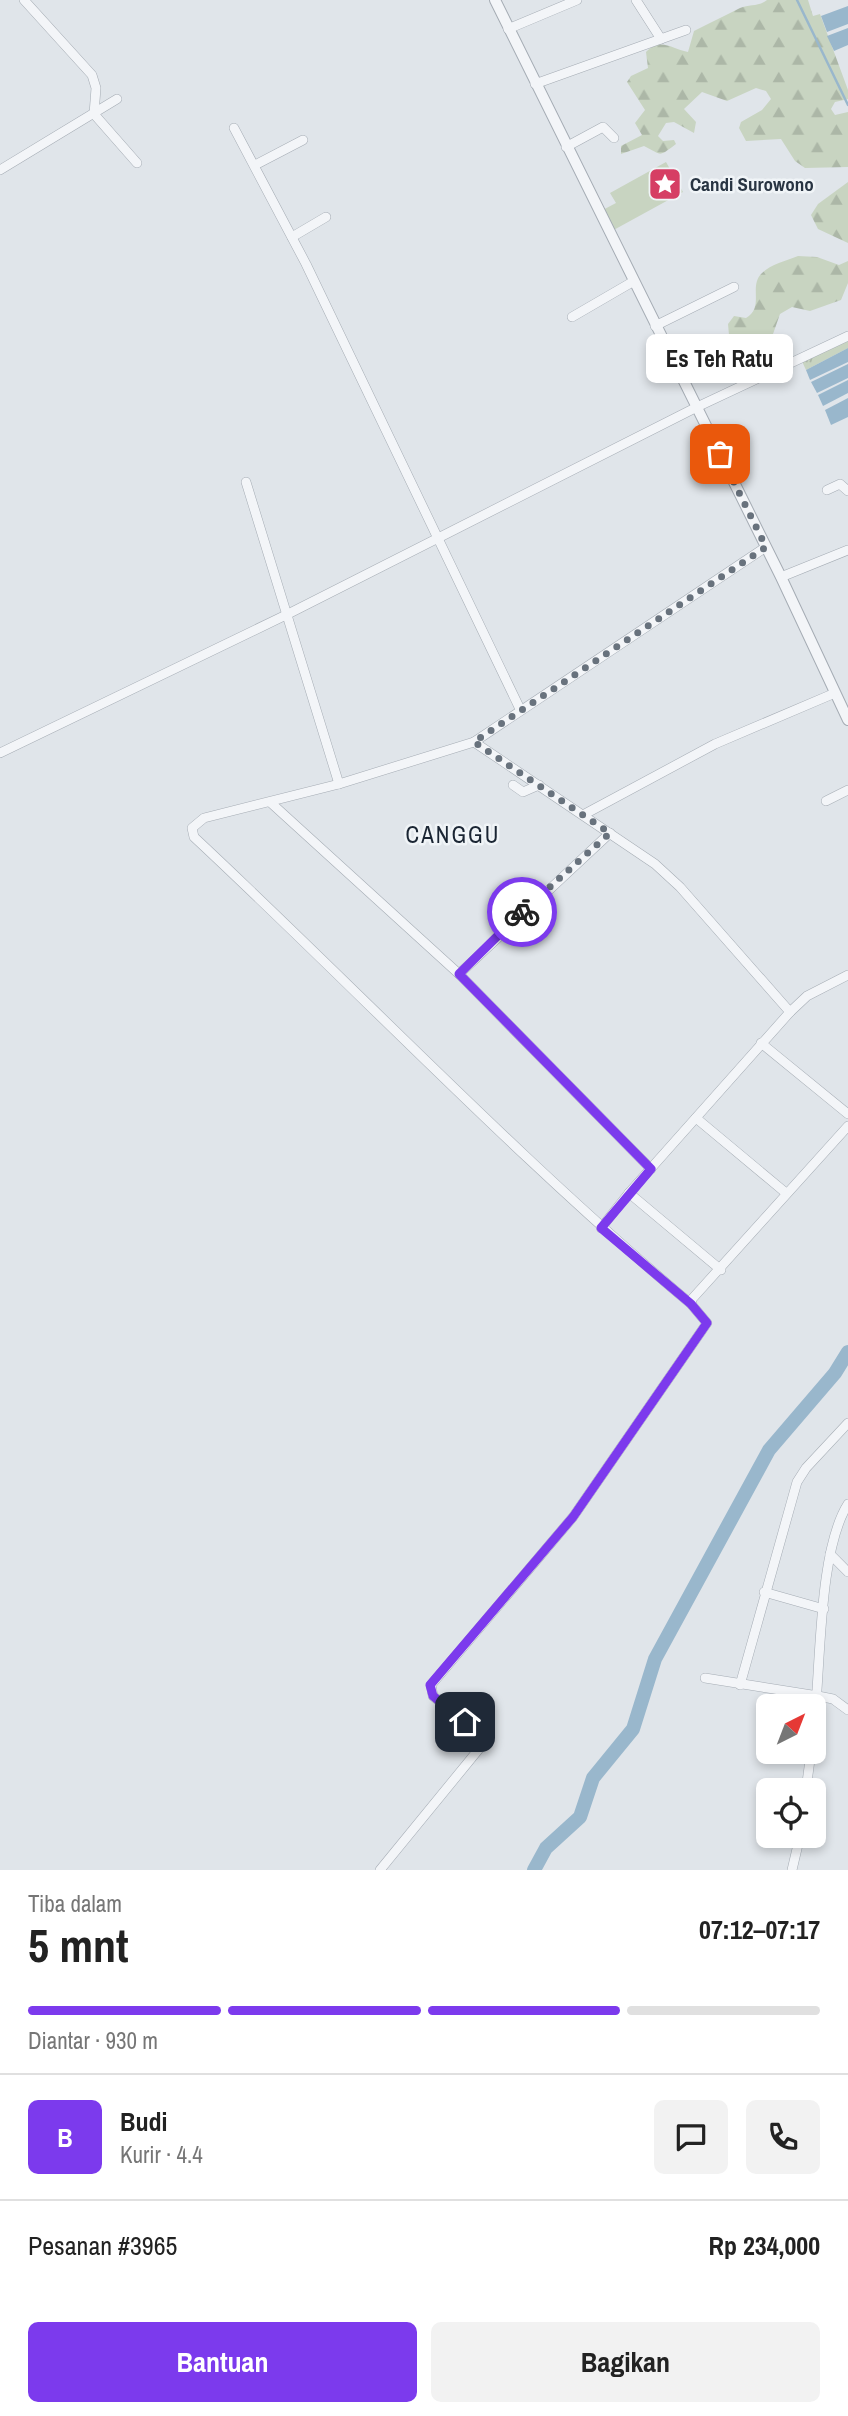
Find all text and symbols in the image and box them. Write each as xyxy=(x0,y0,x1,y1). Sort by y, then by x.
place icon: Candi Surowono xyxy=(646,165,684,203)
place label: Candi Surowono xyxy=(690,171,814,197)
callout: Es Teh Ratu xyxy=(646,335,794,384)
text: Es Teh Ratu xyxy=(666,343,773,374)
pin xyxy=(690,424,750,484)
icon: bag xyxy=(701,435,739,473)
district label: CANGGU xyxy=(406,819,500,850)
courier xyxy=(487,877,557,947)
icon: bike xyxy=(503,893,541,931)
pin xyxy=(435,1692,495,1752)
north arrow xyxy=(756,1694,826,1764)
map controls xyxy=(756,1694,826,1848)
icon: home xyxy=(446,1703,484,1741)
button: locate xyxy=(756,1778,826,1848)
text: Tiba dalam xyxy=(28,1888,122,1919)
text: 07:12–07:17 xyxy=(699,1912,820,1947)
text: 5 mnt xyxy=(28,1914,129,1976)
text: Diantar · 930 m xyxy=(28,2025,158,2056)
button: chat xyxy=(654,2100,728,2174)
button: phone xyxy=(746,2100,820,2174)
text: Budi xyxy=(120,2104,167,2139)
text: B xyxy=(57,2120,73,2155)
text: Kurir · 4.4 xyxy=(120,2139,203,2170)
text: Pesanan #3965 xyxy=(28,2228,177,2263)
text: Rp 234,000 xyxy=(709,2228,820,2263)
button: Bantuan xyxy=(28,2322,417,2402)
button: Bagikan xyxy=(431,2322,820,2402)

